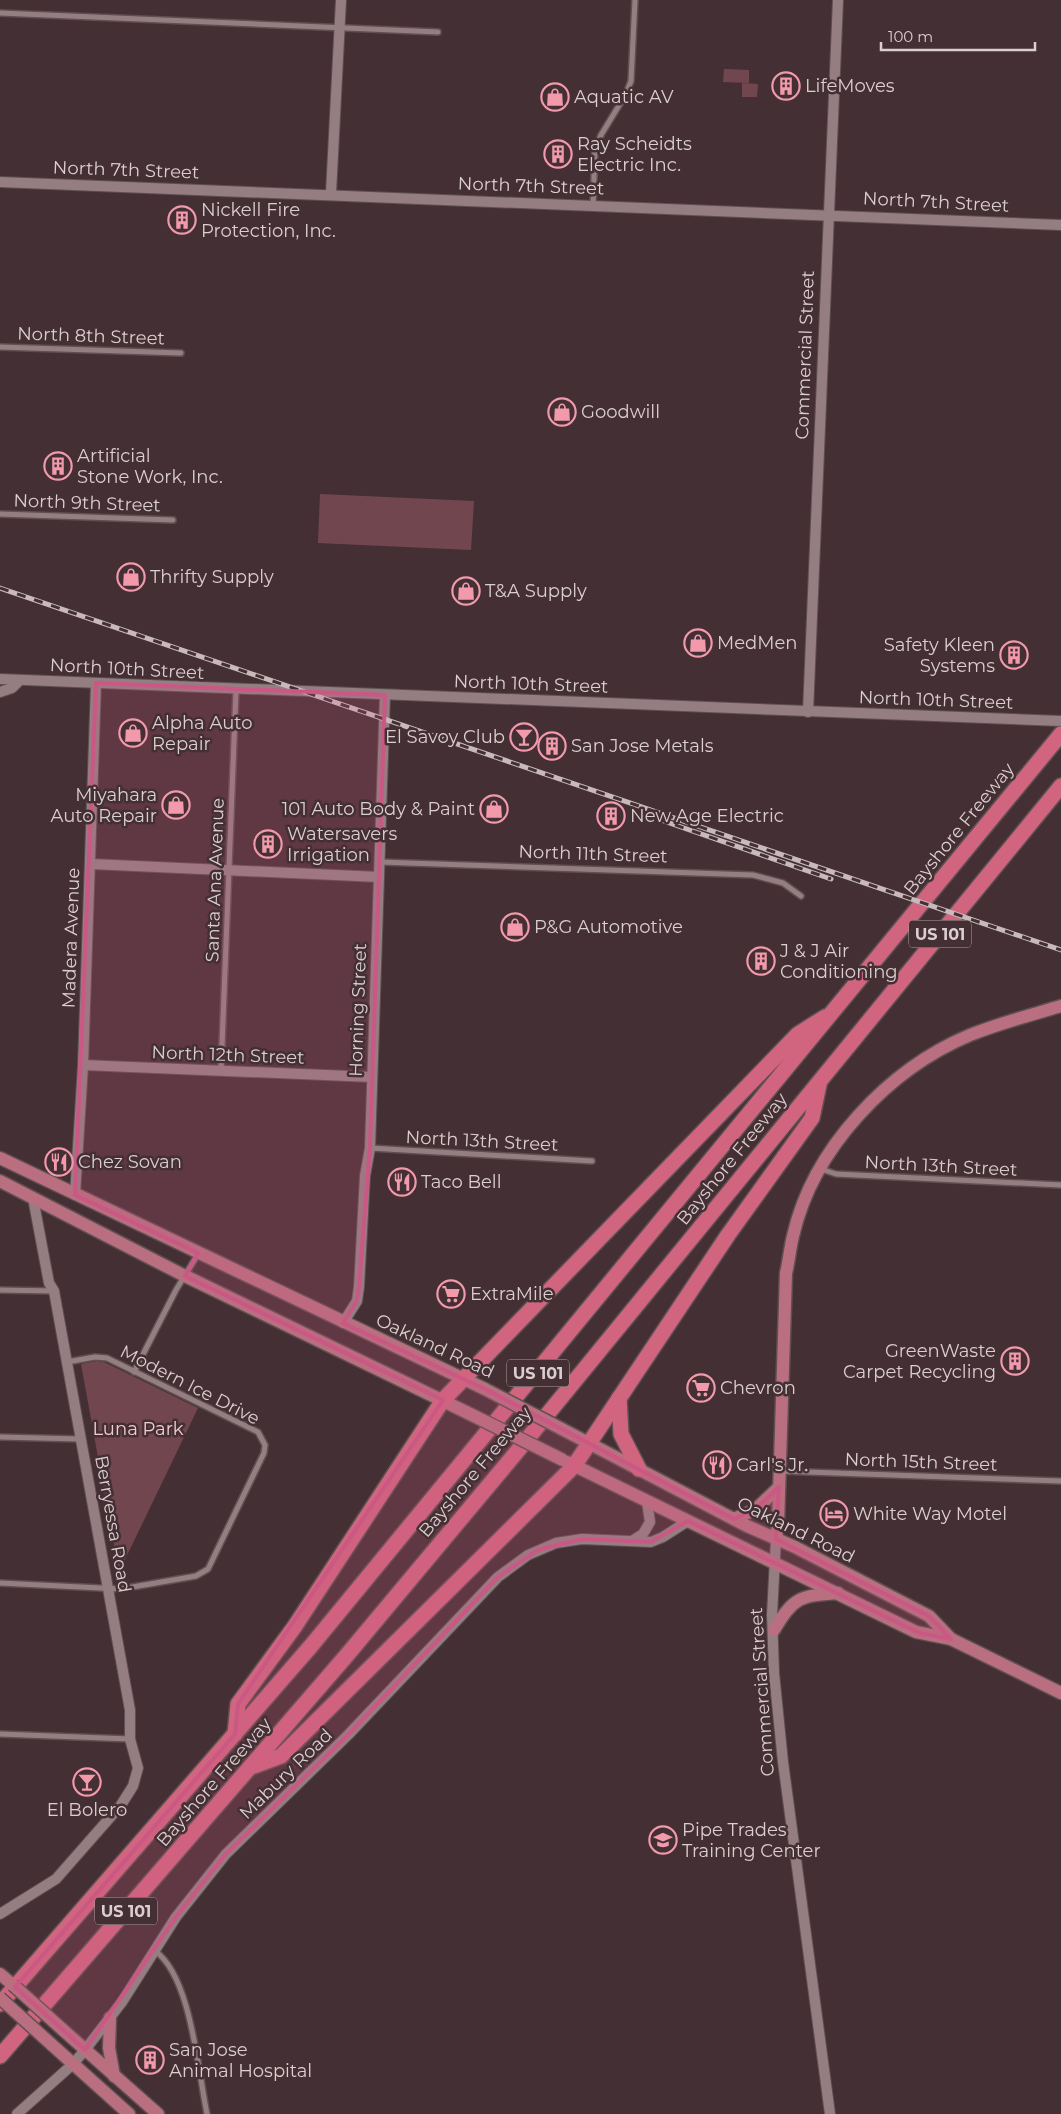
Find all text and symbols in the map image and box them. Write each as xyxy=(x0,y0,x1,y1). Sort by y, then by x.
scale bar xyxy=(881,20,1035,52)
text: 100 m xyxy=(888,27,933,46)
building icon: LifeMoves xyxy=(771,71,801,101)
place label: LifeMoves xyxy=(805,75,895,97)
shop icon: Aquatic AV xyxy=(540,82,570,112)
place label: Aquatic AV xyxy=(574,86,674,108)
place label: Ray Scheidts Electric Inc. xyxy=(577,133,692,176)
building icon: Ray Scheidts Electric Inc. xyxy=(543,139,573,169)
street label: North 7th Street xyxy=(52,156,200,184)
street label: North 7th Street xyxy=(457,172,605,200)
street label: North 7th Street xyxy=(862,187,1010,217)
place label: Nickell Fire Protection, Inc. xyxy=(201,199,336,242)
building icon: Nickell Fire Protection, Inc. xyxy=(167,205,197,235)
street label: Commercial Street xyxy=(791,270,819,440)
street label: North 8th Street xyxy=(17,322,165,350)
shop icon: Goodwill xyxy=(547,397,577,427)
place label: Goodwill xyxy=(581,401,660,423)
place label: Artificial Stone Work, Inc. xyxy=(77,445,223,488)
building icon: Artificial Stone Work, Inc. xyxy=(43,451,73,481)
street label: North 9th Street xyxy=(13,489,161,517)
shop icon: Thrifty Supply xyxy=(116,562,146,592)
place label: Thrifty Supply xyxy=(150,566,274,588)
shop icon: T&A Supply xyxy=(451,576,481,606)
place label: T&A Supply xyxy=(485,580,587,602)
shop icon: MedMen xyxy=(683,628,713,658)
place label: MedMen xyxy=(717,632,798,654)
place label: Safety Kleen Systems xyxy=(884,634,995,677)
building icon: Safety Kleen Systems xyxy=(999,640,1029,670)
street label: North 10th Street xyxy=(49,654,205,684)
street label: North 10th Street xyxy=(453,670,609,698)
street label: North 10th Street xyxy=(858,686,1014,714)
place label: Alpha Auto Repair xyxy=(152,712,253,755)
shop icon: Alpha Auto Repair xyxy=(118,718,148,748)
bar icon: El Savoy Club xyxy=(509,722,539,752)
place label: El Savoy Club xyxy=(385,726,505,748)
building icon: San Jose Metals xyxy=(537,731,567,761)
place label: San Jose Metals xyxy=(571,735,714,757)
street label: Bayshore Freeway xyxy=(899,758,1019,899)
place label: Miyahara Auto Repair xyxy=(50,784,157,827)
shop icon: Miyahara Auto Repair xyxy=(161,790,191,820)
shop icon: 101 Auto Body & Paint xyxy=(479,794,509,824)
street label: Santa Ana Avenue xyxy=(201,797,229,963)
place label: 101 Auto Body & Paint xyxy=(282,798,475,820)
building icon: New Age Electric xyxy=(596,801,626,831)
place label: New Age Electric xyxy=(630,805,784,827)
place label: Watersavers Irrigation xyxy=(287,823,397,866)
building icon: Watersavers Irrigation xyxy=(253,829,283,859)
street label: North 11th Street xyxy=(518,840,668,868)
street label: Madera Avenue xyxy=(58,867,84,1009)
shop icon: P&G Automotive xyxy=(500,912,530,942)
place label: P&G Automotive xyxy=(534,916,683,938)
road number: US 101 xyxy=(909,921,971,948)
place label: J & J Air Conditioning xyxy=(779,940,898,983)
street label: Horning Street xyxy=(345,943,371,1077)
building icon: J & J Air Conditioning xyxy=(746,946,776,976)
street label: North 12th Street xyxy=(151,1041,305,1069)
street label: Bayshore Freeway xyxy=(672,1088,792,1229)
street label: North 13th Street xyxy=(405,1126,559,1156)
restaurant icon: Chez Sovan xyxy=(44,1147,74,1177)
place label: Chez Sovan xyxy=(78,1151,182,1173)
street label: North 13th Street xyxy=(864,1151,1018,1181)
restaurant icon: Taco Bell xyxy=(387,1167,417,1197)
place label: Taco Bell xyxy=(421,1171,502,1193)
supermarket icon: ExtraMile xyxy=(436,1279,466,1309)
place label: ExtraMile xyxy=(470,1283,554,1305)
street label: Oakland Road xyxy=(372,1309,498,1383)
street label: Modern Ice Drive xyxy=(117,1340,264,1430)
place label: GreenWaste Carpet Recycling xyxy=(843,1340,996,1383)
building icon: GreenWaste Carpet Recycling xyxy=(1000,1346,1030,1376)
road number: US 101 xyxy=(507,1360,569,1386)
supermarket icon: Chevron xyxy=(686,1373,716,1403)
place label: Chevron xyxy=(720,1377,796,1399)
street label: Bayshore Freeway xyxy=(414,1402,536,1542)
park label: Luna Park xyxy=(92,1418,184,1440)
street label: North 15th Street xyxy=(844,1448,998,1476)
restaurant icon: Carl's Jr. xyxy=(702,1450,732,1480)
street label: Berryessa Road xyxy=(90,1454,136,1594)
place label: Carl's Jr. xyxy=(736,1454,808,1476)
street label: Oakland Road xyxy=(734,1492,858,1568)
hotel icon: White Way Motel xyxy=(819,1499,849,1529)
place label: White Way Motel xyxy=(853,1503,1007,1525)
street label: Commercial Street xyxy=(745,1607,779,1777)
street label: Bayshore Freeway xyxy=(152,1713,276,1851)
street label: Mabury Road xyxy=(235,1724,337,1824)
bar icon: El Bolero xyxy=(72,1767,102,1797)
place label: El Bolero xyxy=(47,1799,127,1821)
place label: Pipe Trades Training Center xyxy=(682,1819,821,1862)
school or university icon: Pipe Trades Training Center xyxy=(648,1825,678,1855)
road number: US 101 xyxy=(95,1898,157,1924)
place label: San Jose Animal Hospital xyxy=(169,2039,312,2082)
building icon: San Jose Animal Hospital xyxy=(135,2045,165,2075)

